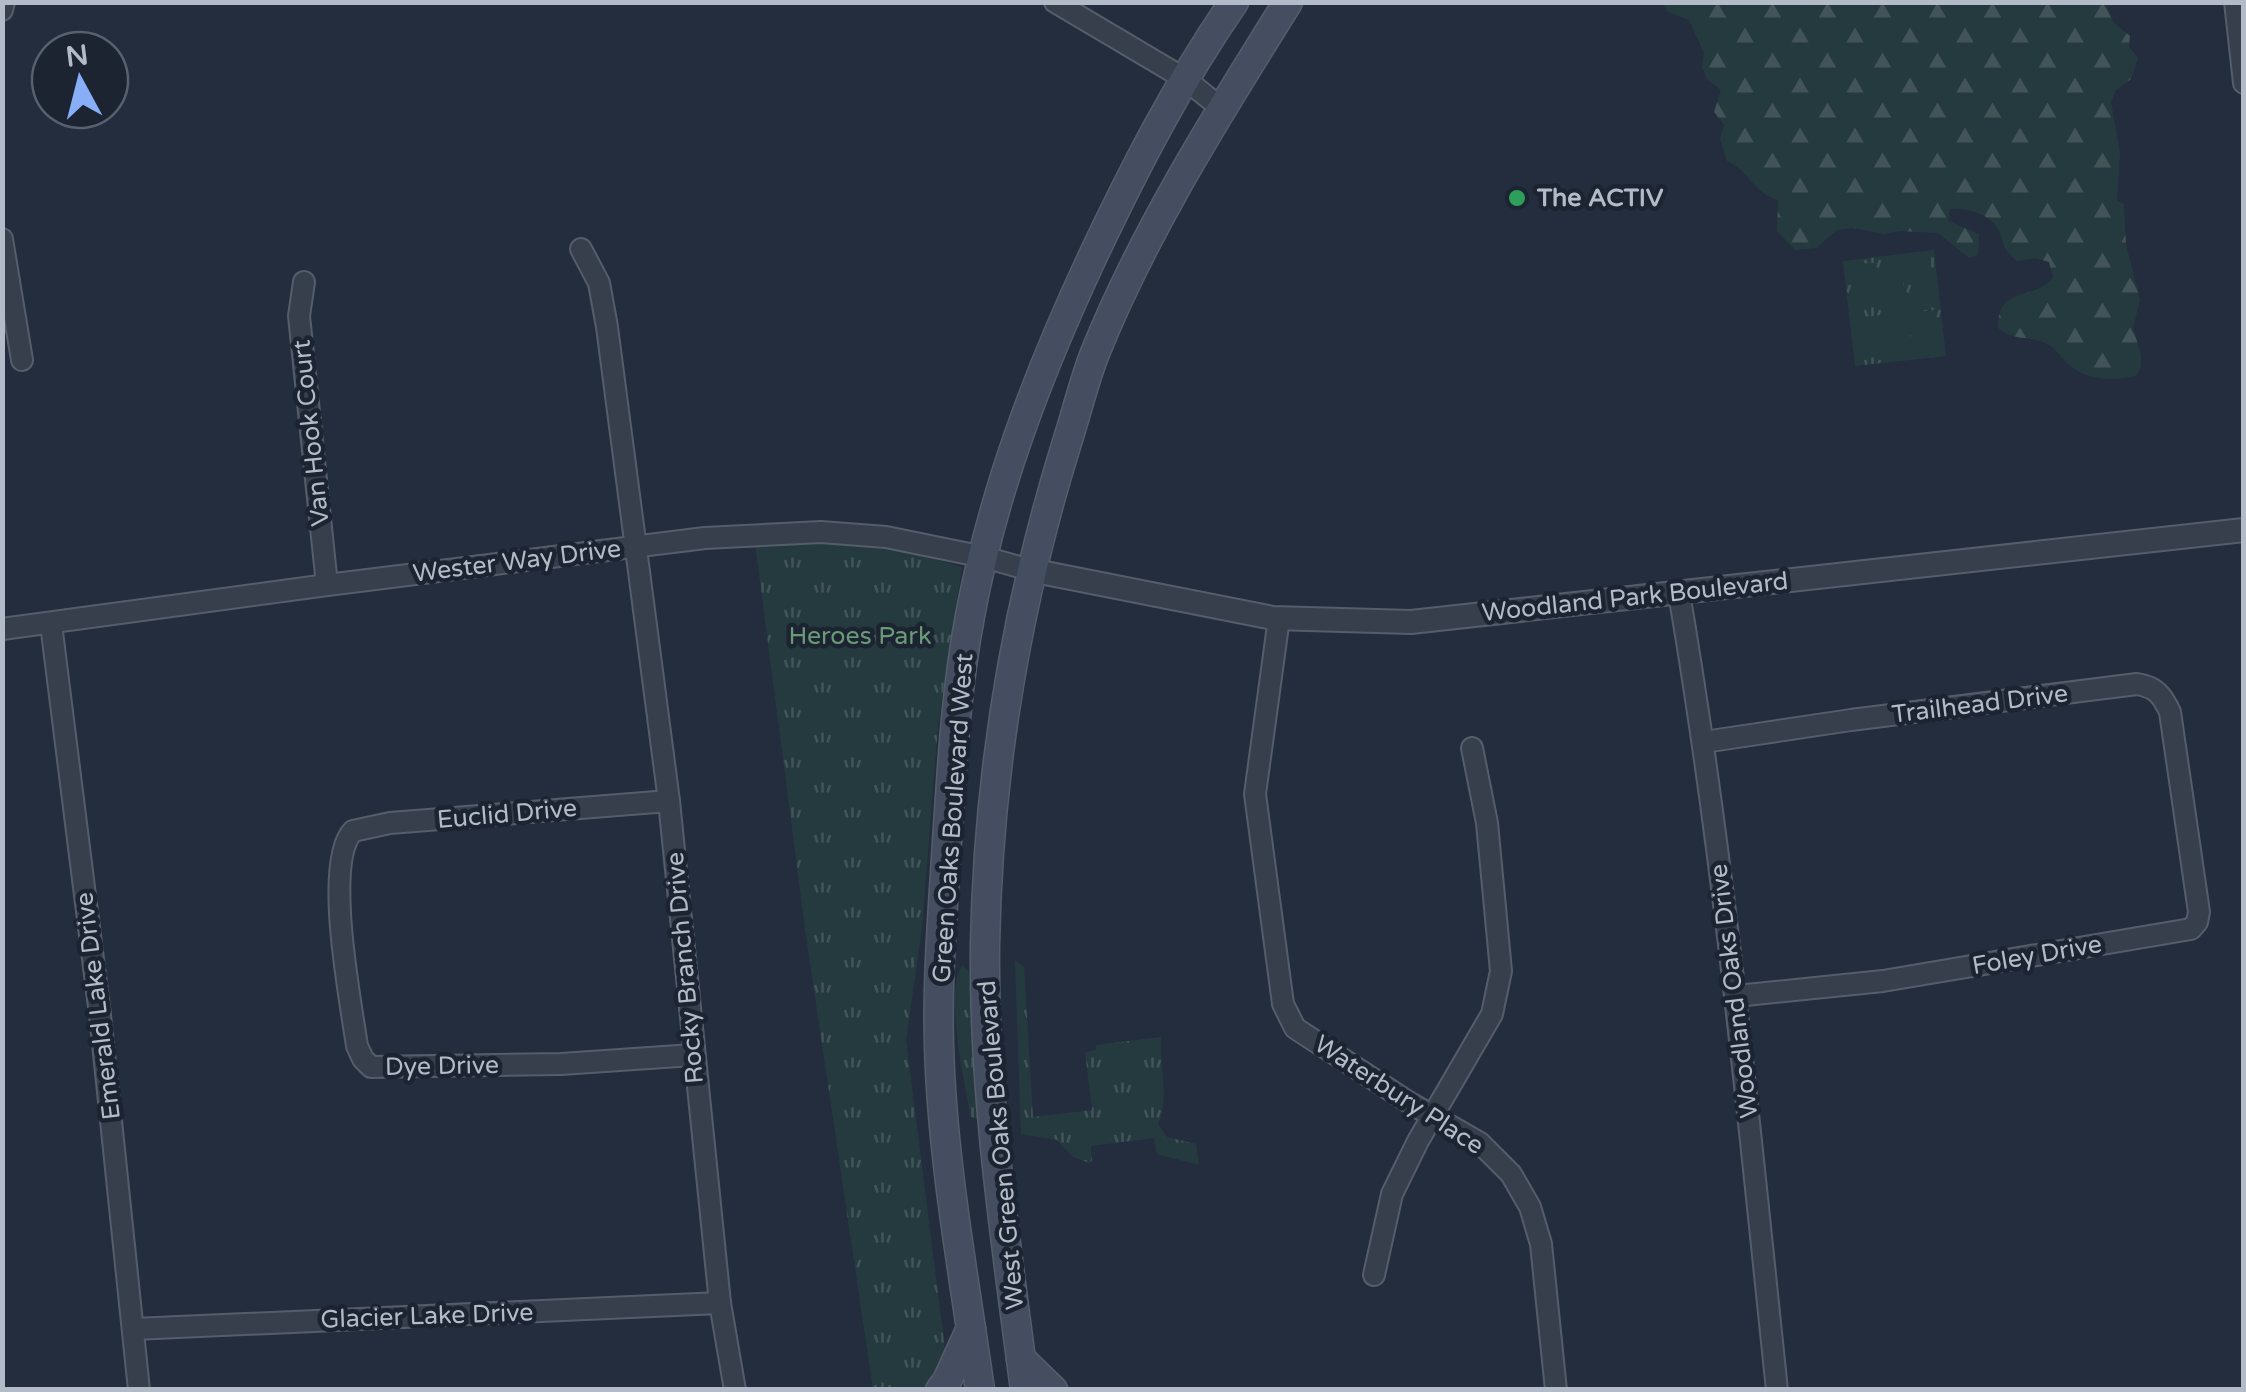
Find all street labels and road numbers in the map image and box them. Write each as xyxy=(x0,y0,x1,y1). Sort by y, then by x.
street label: Van Hook Court xyxy=(286,338,336,528)
street label: Wester Way Drive xyxy=(411,533,623,589)
street label: Woodland Park Boulevard xyxy=(1480,566,1790,628)
street label: Green Oaks Boulevard West xyxy=(927,652,980,984)
street label: Trailhead Drive xyxy=(1890,678,2070,730)
street label: Euclid Drive xyxy=(436,793,578,835)
street label: Rocky Branch Drive xyxy=(660,851,710,1085)
street label: Woodland Oaks Drive xyxy=(1704,862,1764,1120)
street label: Emerald Lake Drive xyxy=(69,890,127,1122)
street label: Foley Drive xyxy=(1970,929,2104,981)
street label: West Green Oaks Boulevard xyxy=(972,979,1030,1311)
street label: Waterbury Place xyxy=(1309,1029,1489,1161)
street label: Dye Drive xyxy=(385,1050,499,1082)
street label: Glacier Lake Drive xyxy=(320,1297,534,1335)

